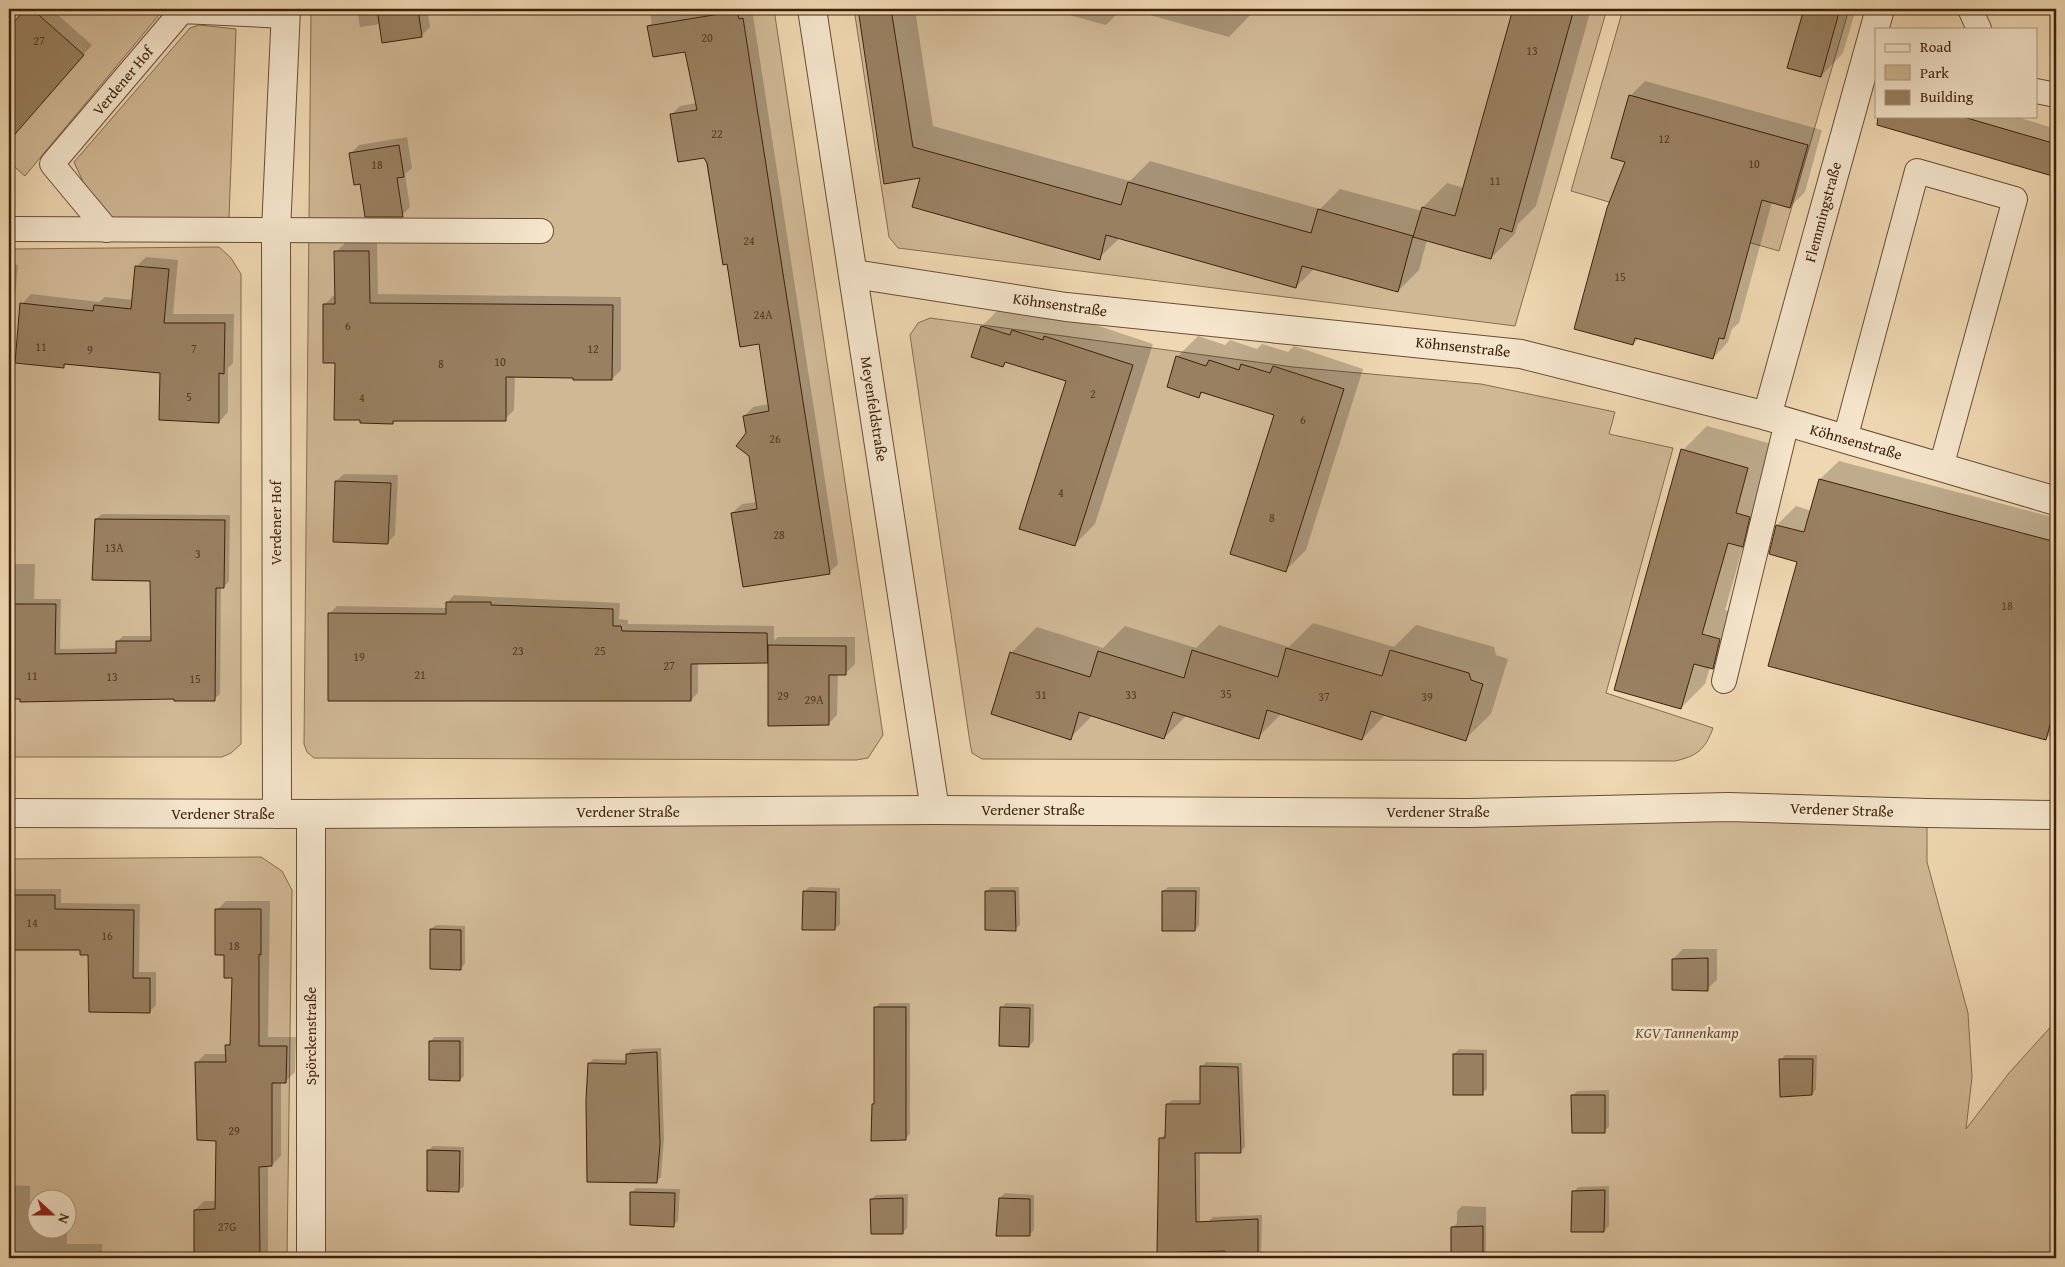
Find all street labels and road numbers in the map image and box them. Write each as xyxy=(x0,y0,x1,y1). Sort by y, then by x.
street label: Verdener Hof xyxy=(87,40,159,120)
street label: Flemmingstraße xyxy=(1799,159,1846,265)
street label: Köhnsenstraße xyxy=(1012,287,1109,322)
street label: Köhnsenstraße xyxy=(1415,331,1511,362)
street label: Meyenfeldstraße xyxy=(856,355,893,463)
street label: Köhnsenstraße xyxy=(1808,418,1905,465)
street label: Verdener Hof xyxy=(265,479,286,565)
street label: Verdener Straße xyxy=(1790,797,1894,822)
street label: Verdener Straße xyxy=(981,799,1085,820)
street label: Verdener Straße xyxy=(576,801,680,822)
street label: Verdener Straße xyxy=(1386,801,1490,822)
street label: Verdener Straße xyxy=(171,803,275,824)
street label: Spörckenstraße xyxy=(300,987,321,1085)

